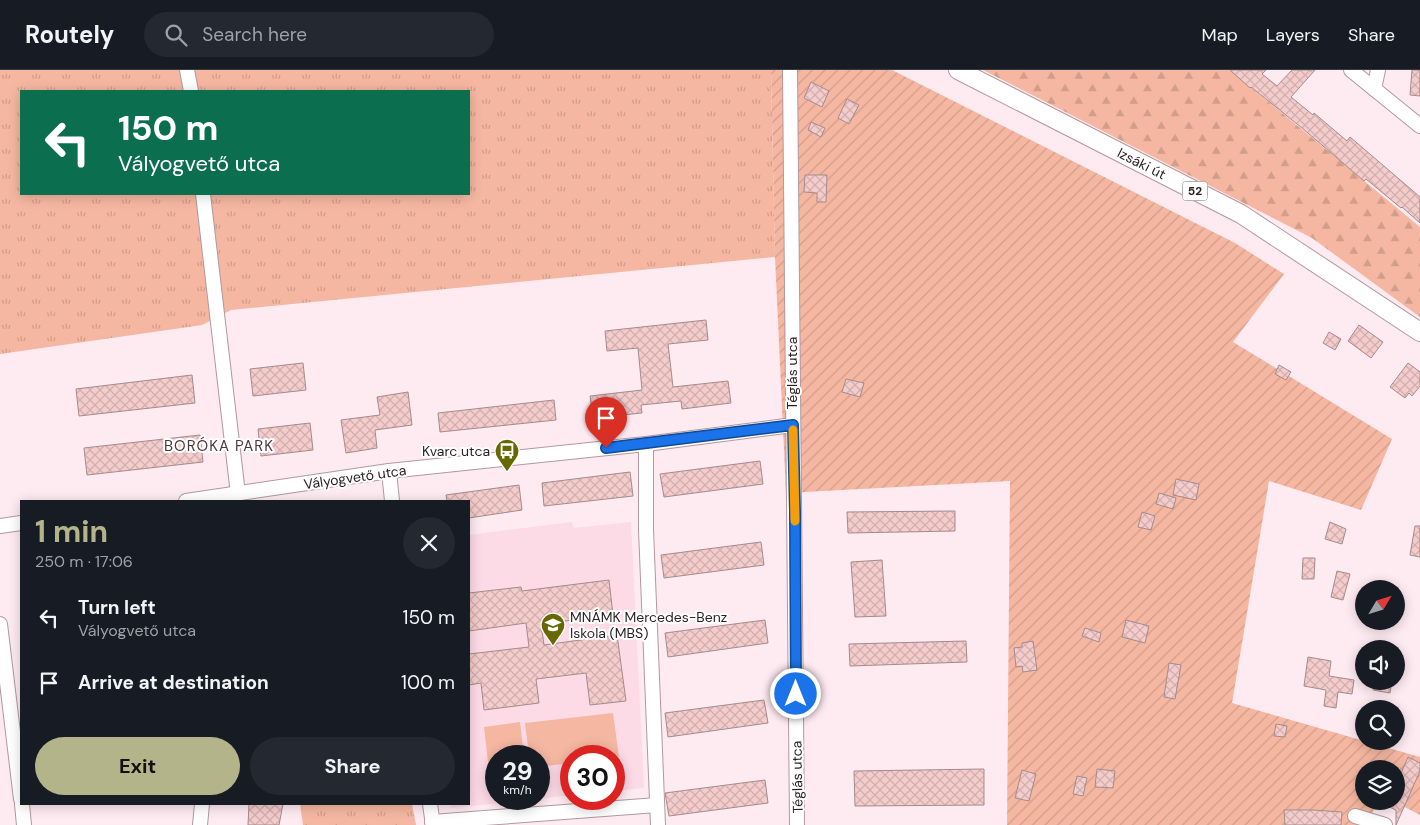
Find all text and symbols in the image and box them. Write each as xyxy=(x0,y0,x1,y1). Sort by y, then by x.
search box xyxy=(144,12,494,57)
text: Routely xyxy=(25,19,114,50)
icon: search xyxy=(162,21,190,49)
text: Search here xyxy=(202,22,307,47)
text: Map xyxy=(1202,23,1238,47)
text: Layers xyxy=(1266,23,1320,47)
text: Share xyxy=(1348,23,1395,47)
text: 150 m xyxy=(118,105,218,151)
icon: left xyxy=(35,110,100,175)
street label: Izsáki út xyxy=(1114,144,1169,183)
text: Vályogvető utca xyxy=(118,149,280,178)
road number: 52 xyxy=(1182,182,1208,200)
street label: Téglás utca xyxy=(783,337,801,409)
pin xyxy=(585,397,627,448)
icon: arrive xyxy=(592,404,620,432)
district label: BORÓKA PARK xyxy=(164,436,274,456)
bus stop icon: Kvarc utca xyxy=(494,438,520,472)
place label: Kvarc utca xyxy=(422,442,490,460)
street label: Vályogvető utca xyxy=(303,461,407,493)
text: 1 min xyxy=(35,512,108,551)
button: close xyxy=(403,517,455,569)
text: 250 m · 17:06 xyxy=(35,551,133,572)
north arrow xyxy=(1355,580,1405,630)
map controls xyxy=(1355,580,1405,810)
text: Turn left xyxy=(78,595,156,620)
icon: left xyxy=(35,604,63,632)
text: 150 m xyxy=(403,605,455,630)
place label: MNÁMK Mercedes-Benz Iskola (MBS) xyxy=(570,608,727,642)
school or university icon: MNÁMK Mercedes-Benz Iskola (MBS) xyxy=(540,612,566,646)
text: Vályogvető utca xyxy=(78,620,196,641)
button: sound xyxy=(1355,640,1405,690)
position arrow xyxy=(769,667,821,719)
icon: arrive xyxy=(35,669,63,697)
text: Arrive at destination xyxy=(78,670,269,695)
text: 100 m xyxy=(401,670,455,695)
button: search xyxy=(1355,700,1405,750)
button: Exit xyxy=(35,737,240,795)
button: Share xyxy=(250,737,455,795)
street label: Téglás utca xyxy=(787,740,807,814)
speed limit sign: 30 xyxy=(560,745,625,810)
text: 29 xyxy=(502,755,533,788)
button: layers xyxy=(1355,760,1405,810)
text: km/h xyxy=(503,782,532,798)

